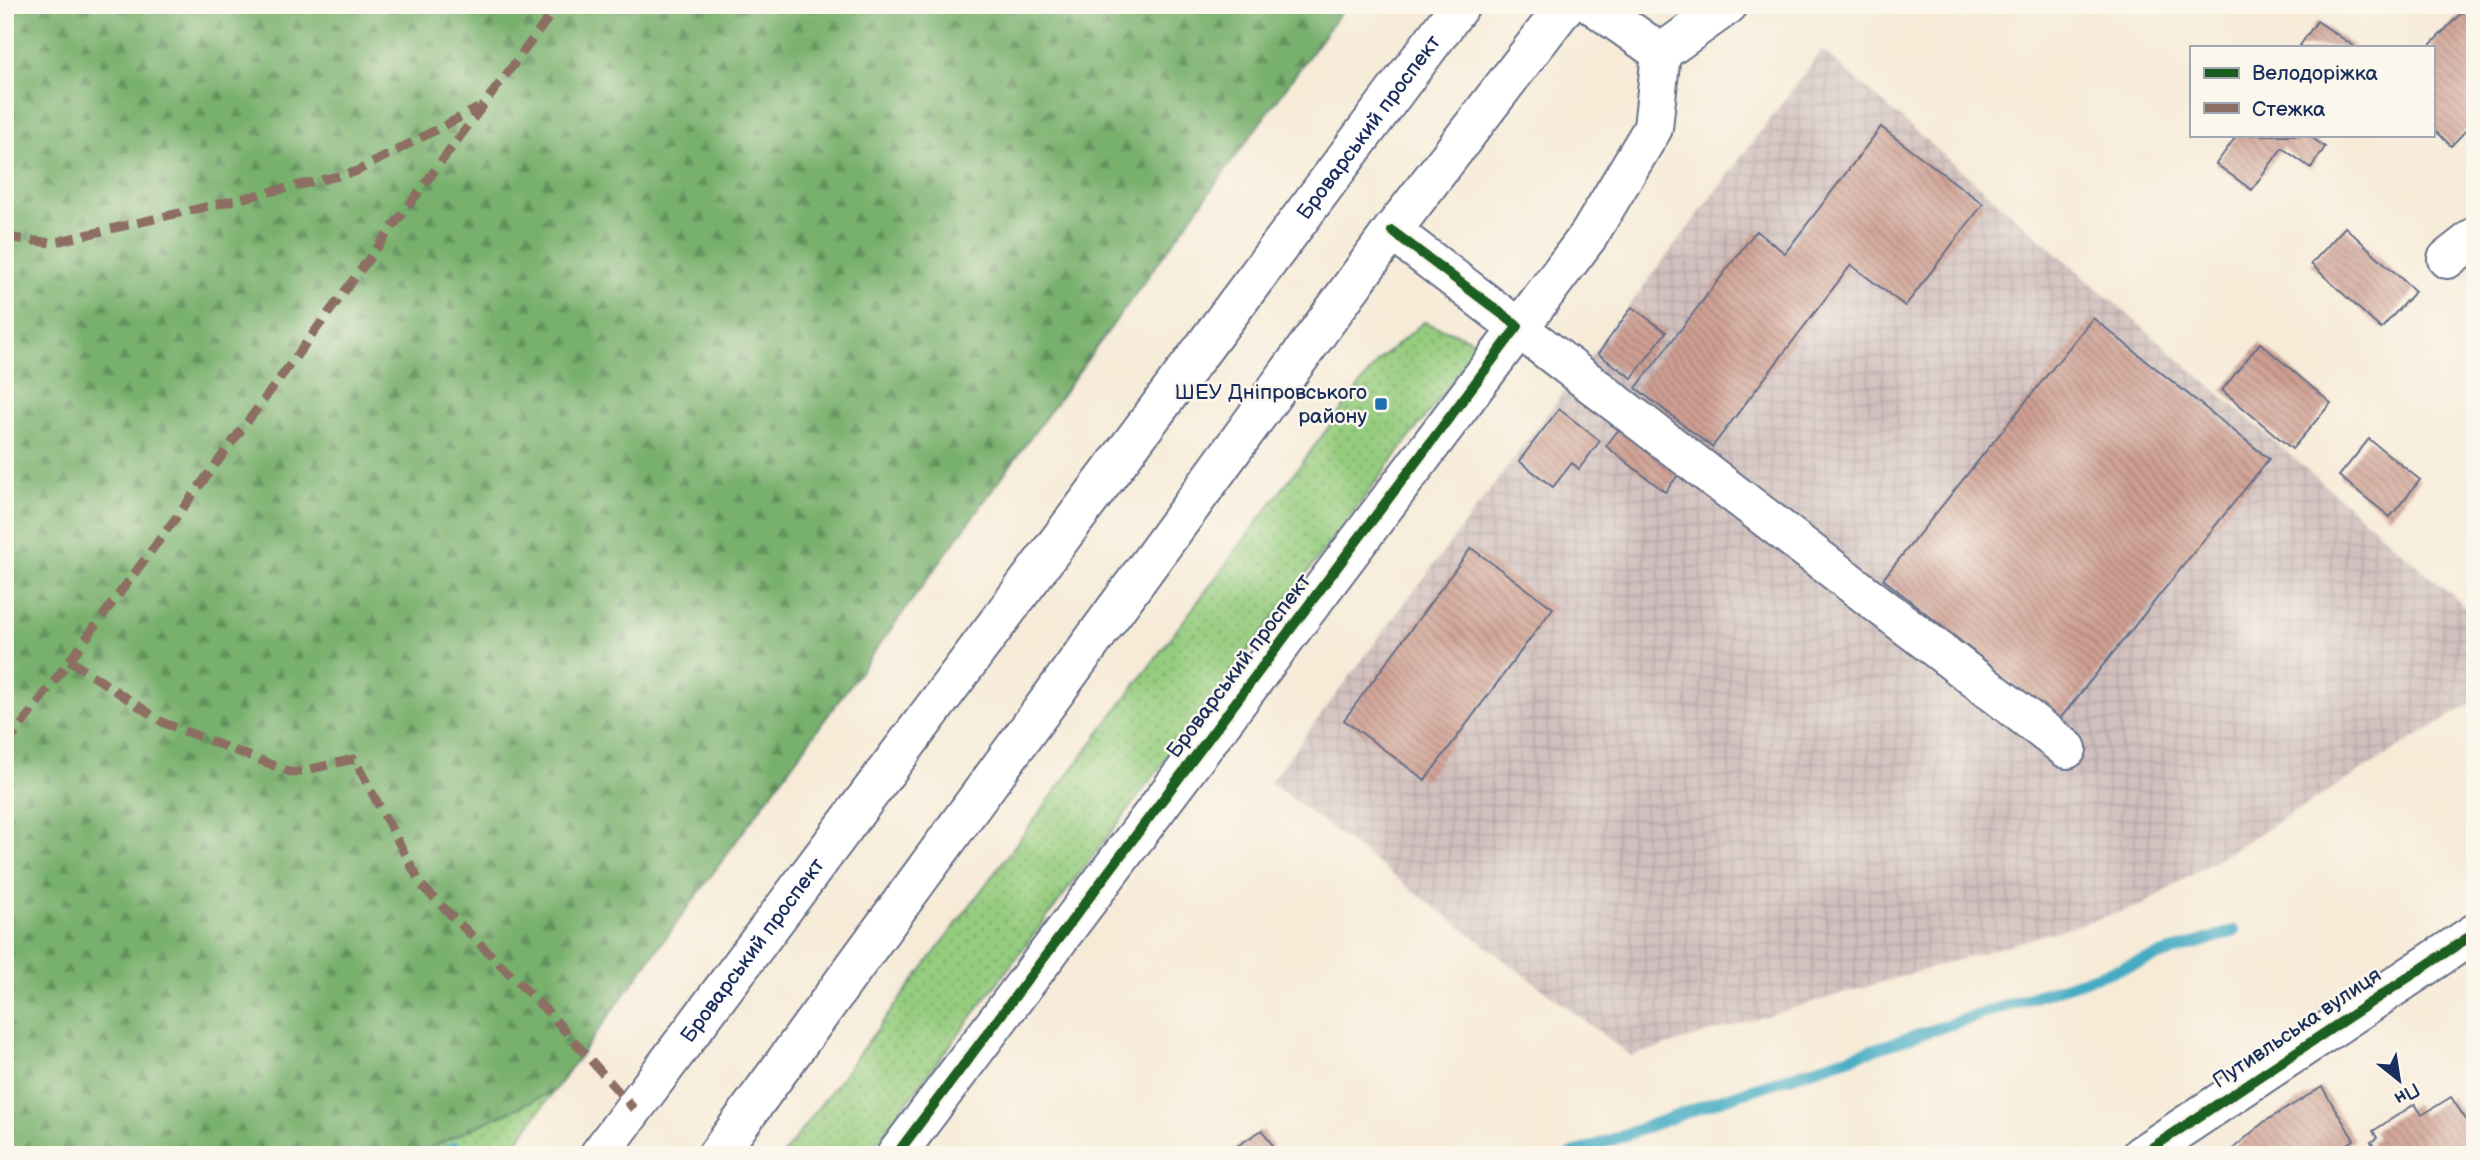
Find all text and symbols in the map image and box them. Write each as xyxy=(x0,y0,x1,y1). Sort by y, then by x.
street label: Броварський проспект xyxy=(1291,30,1446,224)
legend xyxy=(2190,46,2434,136)
text: Велодоріжка xyxy=(2252,61,2379,86)
text: Стежка xyxy=(2252,97,2326,122)
place label: ШЕУ Дніпровського району xyxy=(1175,380,1367,429)
marker: ШЕУ Дніпровського району xyxy=(1373,396,1389,412)
street label: Броварський проспект xyxy=(1162,569,1316,763)
street label: Броварський проспект xyxy=(675,853,830,1047)
street label: Путивльська вулиця xyxy=(2208,962,2386,1094)
north arrow xyxy=(2364,1044,2434,1114)
text: Пн xyxy=(2390,1077,2423,1110)

